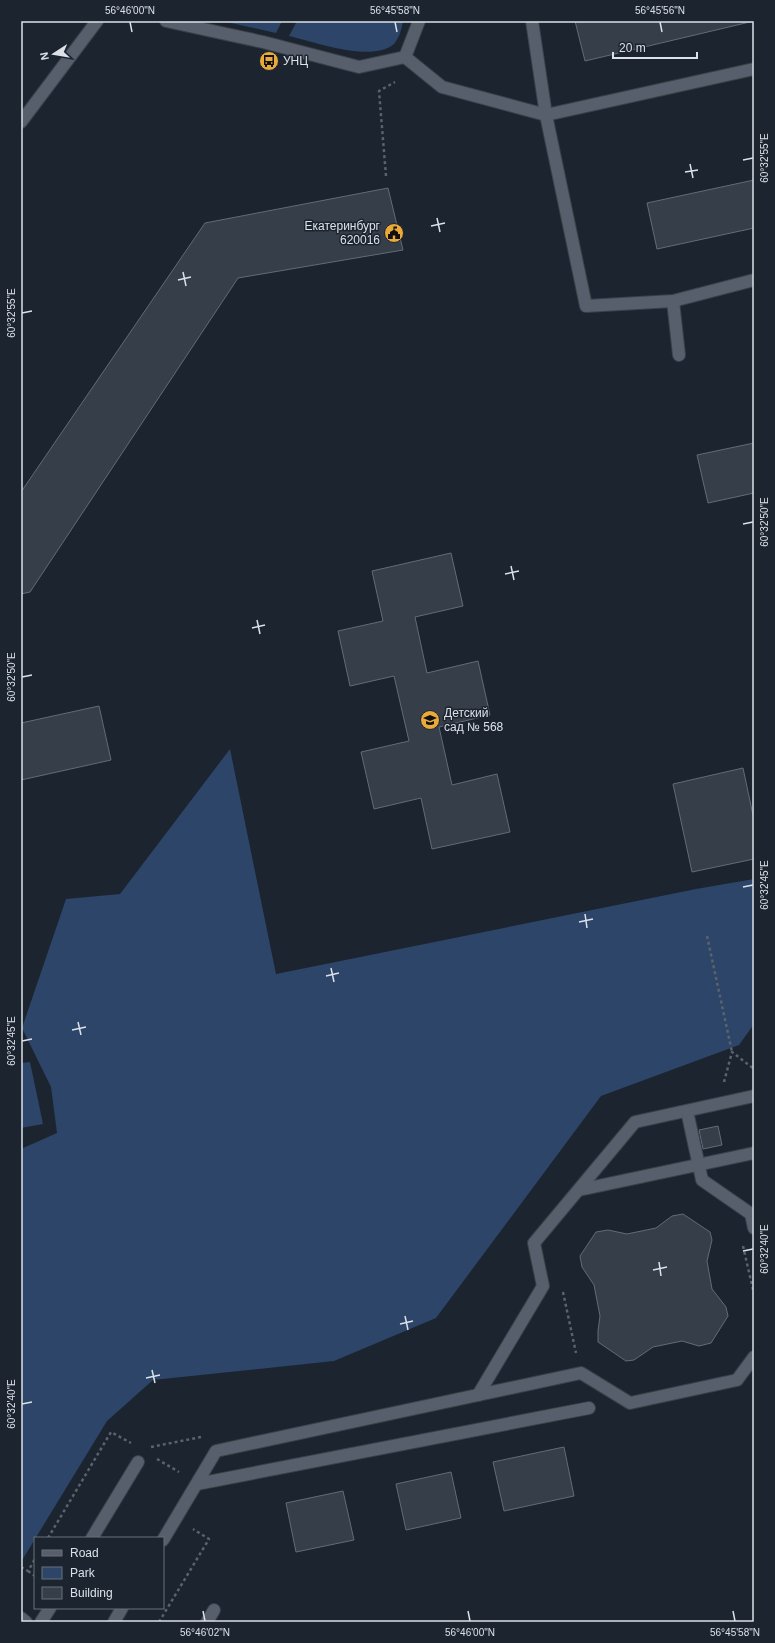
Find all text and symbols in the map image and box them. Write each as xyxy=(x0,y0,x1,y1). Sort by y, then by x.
text: 56°46'00"N xyxy=(105,5,155,16)
text: 56°45'58"N xyxy=(370,5,420,16)
text: 56°45'56"N xyxy=(635,5,685,16)
north arrow xyxy=(34,34,74,74)
scale bar xyxy=(613,34,697,60)
text: 20 m xyxy=(619,41,646,55)
bus stop icon: УНЦ xyxy=(258,50,280,72)
text: N xyxy=(38,51,51,61)
place label: УНЦ xyxy=(283,54,308,68)
text: 60°32'55"E xyxy=(759,133,770,183)
place label: Екатеринбург 620016 xyxy=(305,219,381,247)
public building icon: Екатеринбург 620016 xyxy=(383,222,405,244)
text: 60°32'55"E xyxy=(6,288,17,338)
text: 60°32'50"E xyxy=(759,497,770,547)
text: 60°32'50"E xyxy=(6,652,17,702)
place label: Детский сад № 568 xyxy=(444,706,504,734)
school or university icon: Детский сад № 568 xyxy=(419,709,441,731)
text: 60°32'45"E xyxy=(759,860,770,910)
text: 60°32'45"E xyxy=(6,1016,17,1066)
text: 60°32'40"E xyxy=(759,1224,770,1274)
text: 60°32'40"E xyxy=(6,1379,17,1429)
legend xyxy=(34,1537,164,1609)
text: Road xyxy=(70,1546,99,1560)
text: Park xyxy=(70,1566,96,1580)
text: Building xyxy=(70,1586,113,1600)
text: 56°46'02"N xyxy=(180,1627,230,1638)
text: 56°46'00"N xyxy=(445,1627,495,1638)
text: 56°45'58"N xyxy=(710,1627,760,1638)

